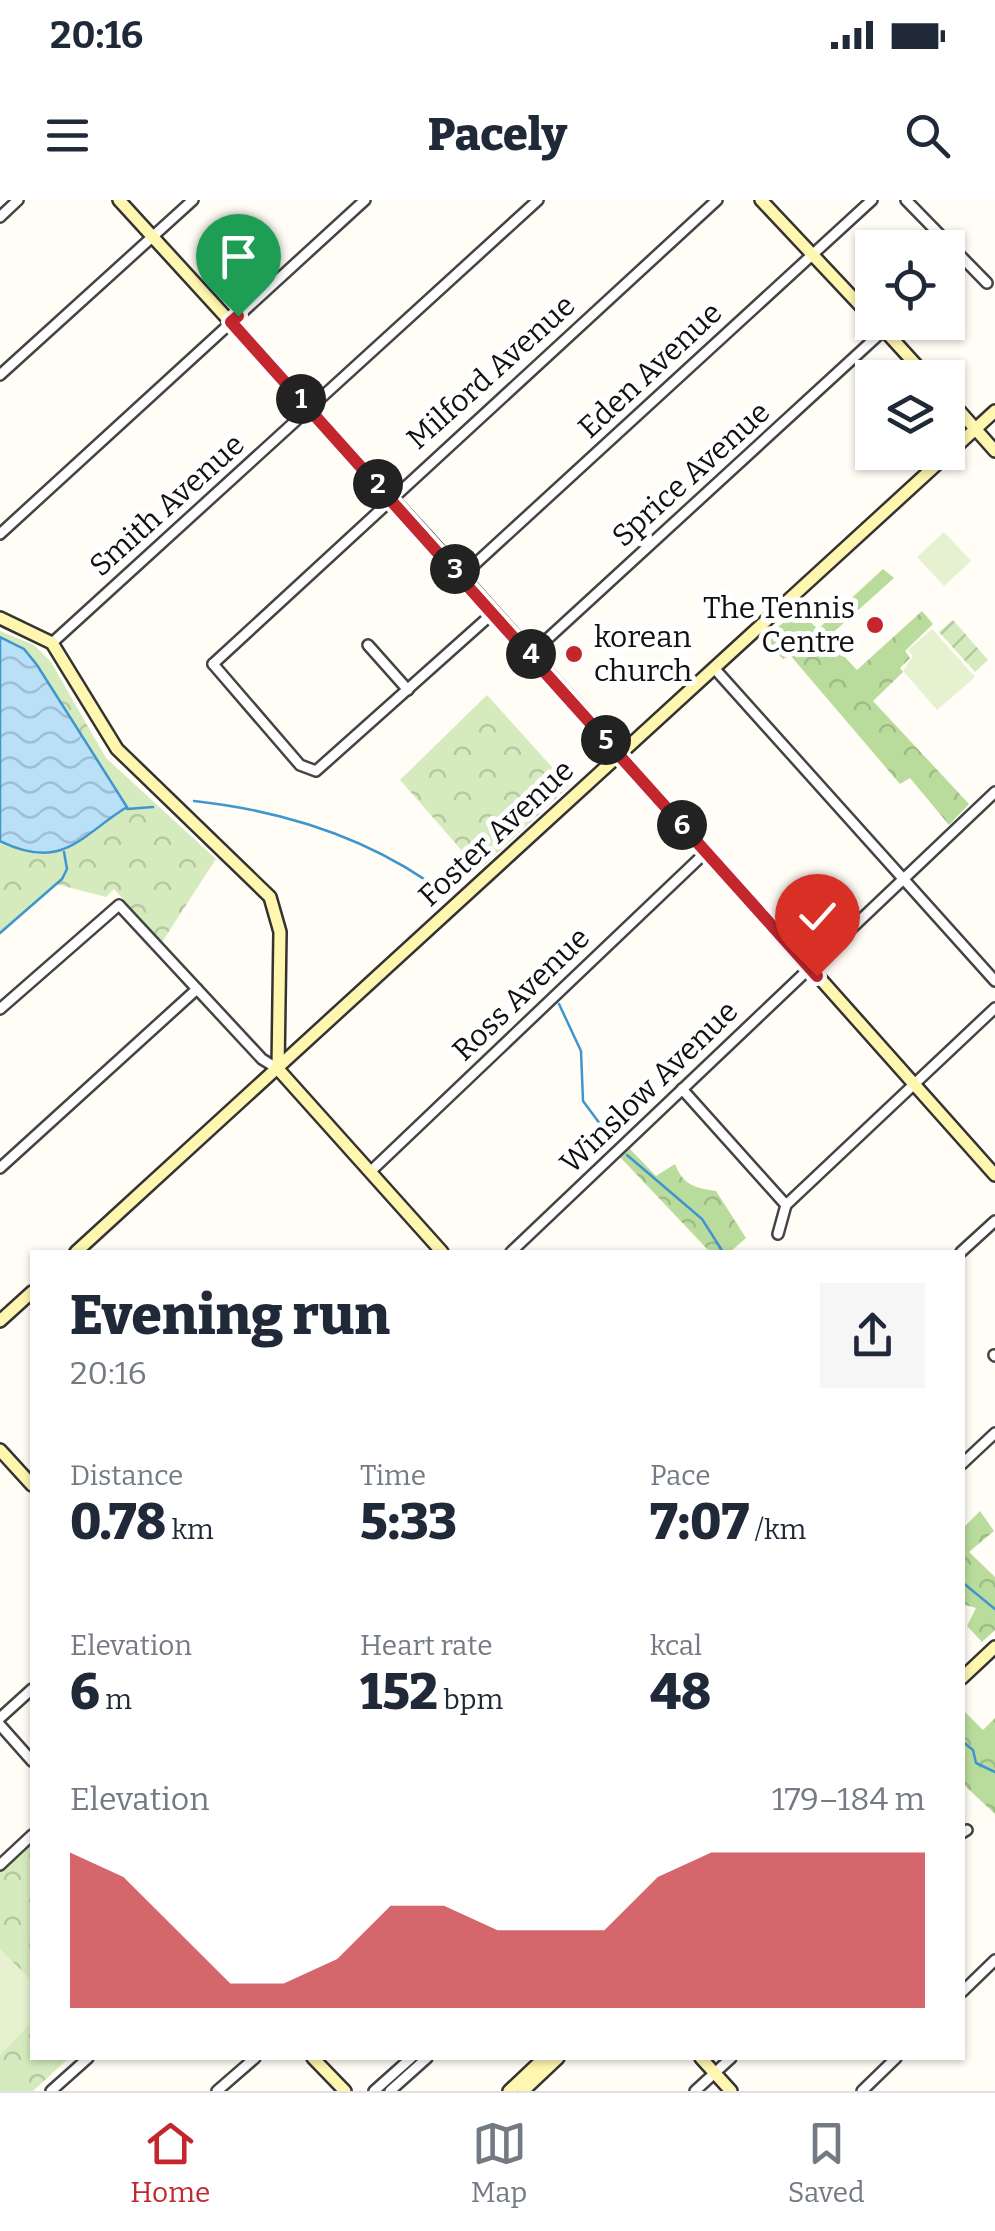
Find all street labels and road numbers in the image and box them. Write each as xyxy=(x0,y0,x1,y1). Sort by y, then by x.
street label: Milford Avenue xyxy=(400,287,582,457)
street label: Eden Avenue xyxy=(571,294,729,446)
street label: Sprice Avenue xyxy=(605,394,777,554)
street label: Smith Avenue xyxy=(82,426,252,584)
street label: Foster Avenue xyxy=(411,752,581,914)
street label: Ross Avenue xyxy=(445,920,597,1068)
street label: Winslow Avenue xyxy=(553,993,745,1181)

